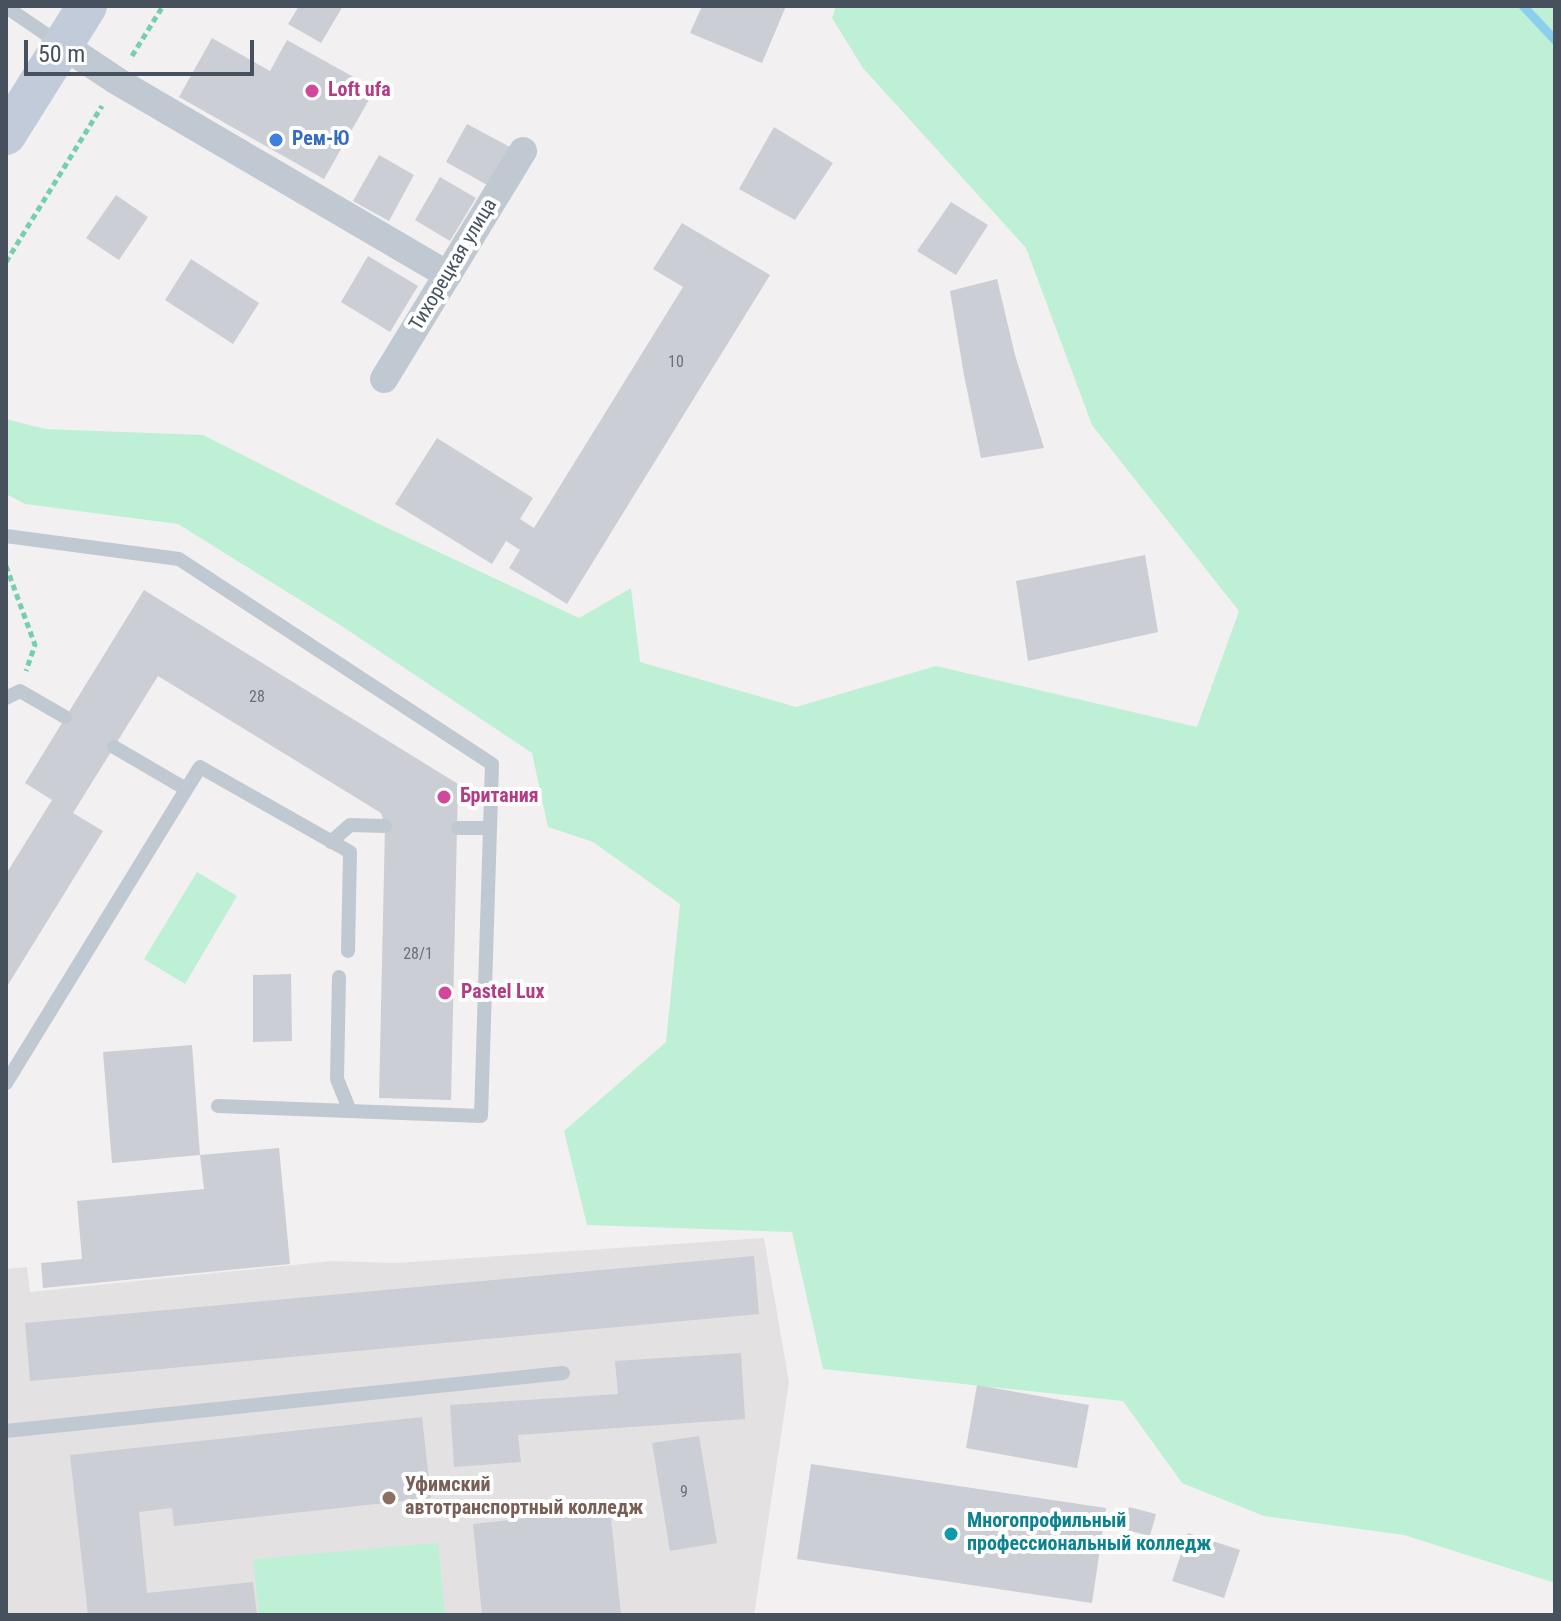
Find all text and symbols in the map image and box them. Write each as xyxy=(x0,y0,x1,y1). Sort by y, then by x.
scale bar xyxy=(28,24,258,74)
text: 50 m xyxy=(38,40,85,68)
place label: Loft ufa xyxy=(328,79,391,103)
marker: Loft ufa xyxy=(303,82,321,100)
place label: Рем-Ю xyxy=(292,128,350,152)
marker: Рем-Ю xyxy=(267,131,285,149)
street label: Тихорецкая улица xyxy=(405,195,503,335)
house number: 10 xyxy=(668,353,684,373)
house number: 28 xyxy=(249,688,265,708)
place label: Британия xyxy=(460,785,539,809)
marker: Британия xyxy=(435,788,453,806)
house number: 28/1 xyxy=(403,945,433,965)
place label: Pastel Lux xyxy=(461,981,544,1005)
marker: Pastel Lux xyxy=(436,984,454,1002)
place label: Уфимский автотранспортный колледж xyxy=(405,1474,643,1521)
house number: 9 xyxy=(680,1483,688,1503)
marker: Уфимский автотранспортный колледж xyxy=(380,1489,398,1507)
place label: Многопрофильный профессиональный колледж xyxy=(967,1510,1211,1557)
marker: Многопрофильный профессиональный колледж xyxy=(942,1525,960,1543)

